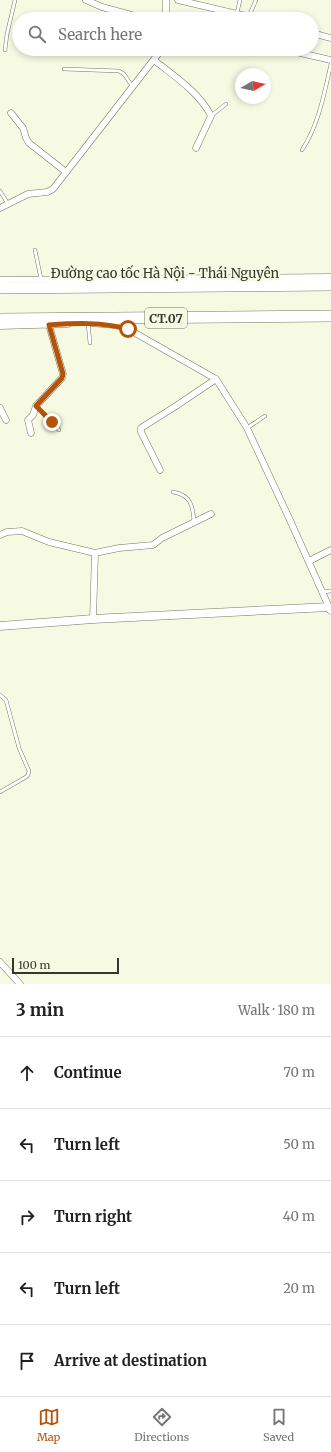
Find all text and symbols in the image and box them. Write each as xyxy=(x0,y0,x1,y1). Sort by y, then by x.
search box xyxy=(12,12,319,56)
icon: search xyxy=(26,23,48,45)
text: Search here xyxy=(58,25,142,44)
north arrow xyxy=(235,68,271,104)
street label: Đường cao tốc Hà Nội - Thái Nguyên xyxy=(51,265,280,282)
road number: CT.07 xyxy=(145,308,187,328)
route start xyxy=(119,320,137,338)
route end xyxy=(43,413,61,431)
scale bar xyxy=(12,956,119,975)
text: 100 m xyxy=(18,958,50,972)
text: 3 min xyxy=(16,999,64,1021)
text: Walk · 180 m xyxy=(238,1002,315,1019)
icon: ahead xyxy=(16,1062,38,1084)
text: Continue xyxy=(54,1063,122,1082)
text: 70 m xyxy=(284,1064,315,1081)
icon: left xyxy=(16,1134,38,1156)
text: Turn left xyxy=(54,1135,120,1154)
text: 50 m xyxy=(283,1136,315,1153)
icon: right xyxy=(16,1206,38,1228)
text: Turn right xyxy=(54,1207,132,1226)
text: 40 m xyxy=(283,1208,315,1225)
icon: left xyxy=(16,1278,38,1300)
text: Turn left xyxy=(54,1279,120,1298)
text: 20 m xyxy=(283,1280,315,1297)
icon: arrive xyxy=(16,1350,38,1372)
text: Arrive at destination xyxy=(54,1351,207,1370)
tab: Map xyxy=(37,1406,60,1444)
tab: Directions xyxy=(134,1406,189,1444)
tab: Saved xyxy=(263,1406,294,1444)

